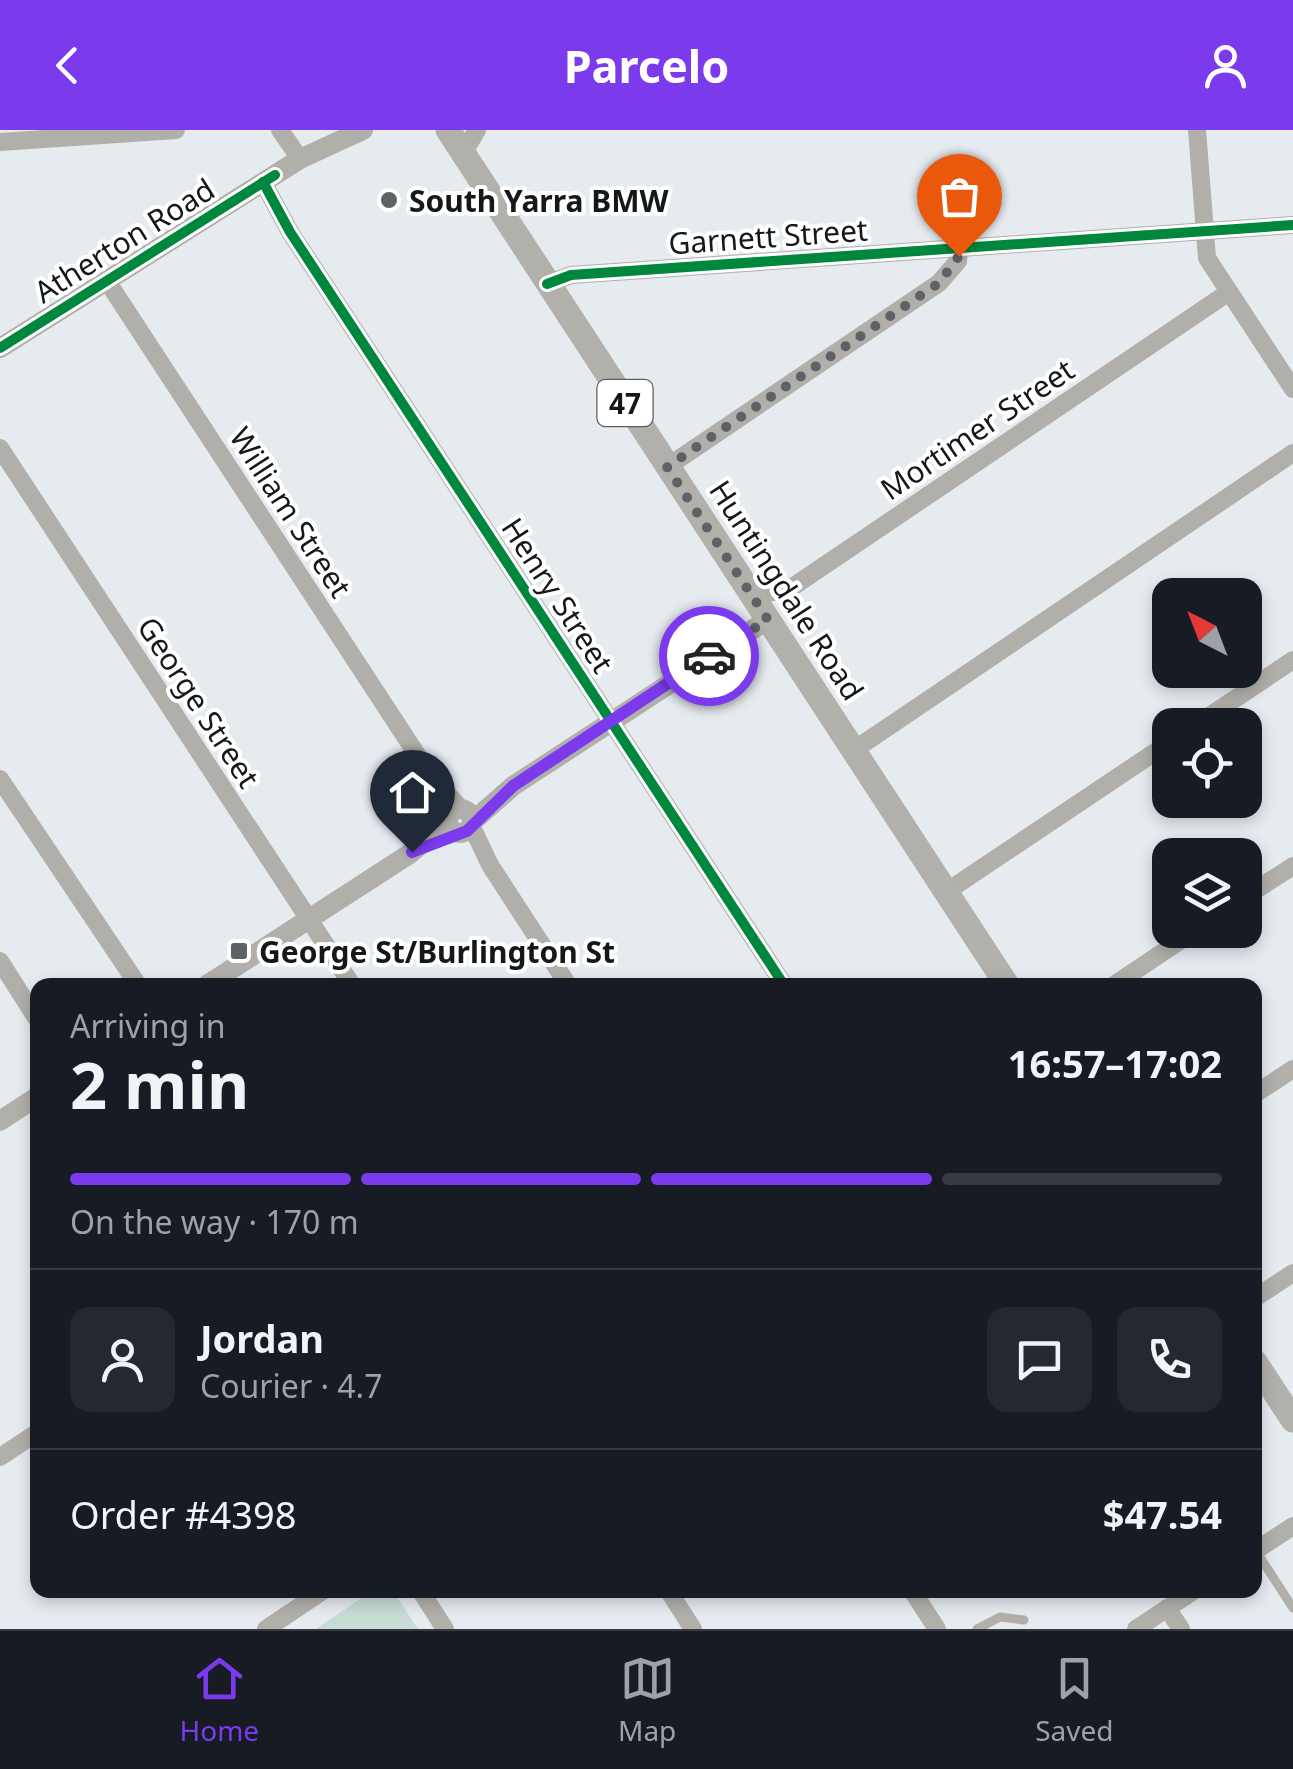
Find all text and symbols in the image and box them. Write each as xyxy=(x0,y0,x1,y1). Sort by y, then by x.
text: Parcelo xyxy=(564,35,729,96)
icon: back xyxy=(40,38,95,93)
icon: person xyxy=(1198,38,1253,93)
pin xyxy=(917,154,1002,257)
street label: Atherton Road xyxy=(26,168,222,312)
icon: bag xyxy=(932,169,987,224)
place label: South Yarra BMW xyxy=(409,180,670,221)
marker: South Yarra BMW xyxy=(378,189,400,211)
street label: Garnett Street xyxy=(667,209,869,263)
street label: Mortimer Street xyxy=(872,349,1082,509)
road number: 47 xyxy=(598,380,652,426)
street label: William Street xyxy=(221,419,361,605)
street label: Huntingdale Road xyxy=(700,472,874,708)
street label: Henry Street xyxy=(493,510,623,680)
north arrow xyxy=(1152,578,1262,688)
map controls xyxy=(1152,578,1262,948)
courier xyxy=(659,606,759,706)
street label: George Street xyxy=(128,609,270,795)
icon: car xyxy=(682,629,737,684)
button: locate xyxy=(1152,708,1262,818)
pin xyxy=(370,750,455,853)
icon: home xyxy=(385,765,440,820)
button: layers xyxy=(1152,838,1262,948)
place label: George St/Burlington St xyxy=(259,931,615,972)
marker: George St/Burlington St xyxy=(228,940,250,962)
text: Arriving in xyxy=(70,1004,225,1047)
text: 16:57–17:02 xyxy=(1008,1037,1222,1089)
text: 2 min xyxy=(70,1040,249,1128)
text: On the way · 170 m xyxy=(70,1200,359,1243)
button: person xyxy=(70,1307,175,1412)
button: chat xyxy=(987,1307,1092,1412)
button: phone xyxy=(1117,1307,1222,1412)
text: Jordan xyxy=(200,1312,324,1364)
text: Courier · 4.7 xyxy=(200,1364,383,1407)
text: Order #4398 xyxy=(70,1488,296,1540)
text: $47.54 xyxy=(1103,1488,1222,1540)
tab: Home xyxy=(179,1651,259,1749)
tab: Map xyxy=(618,1651,676,1749)
tab: Saved xyxy=(1035,1651,1114,1749)

